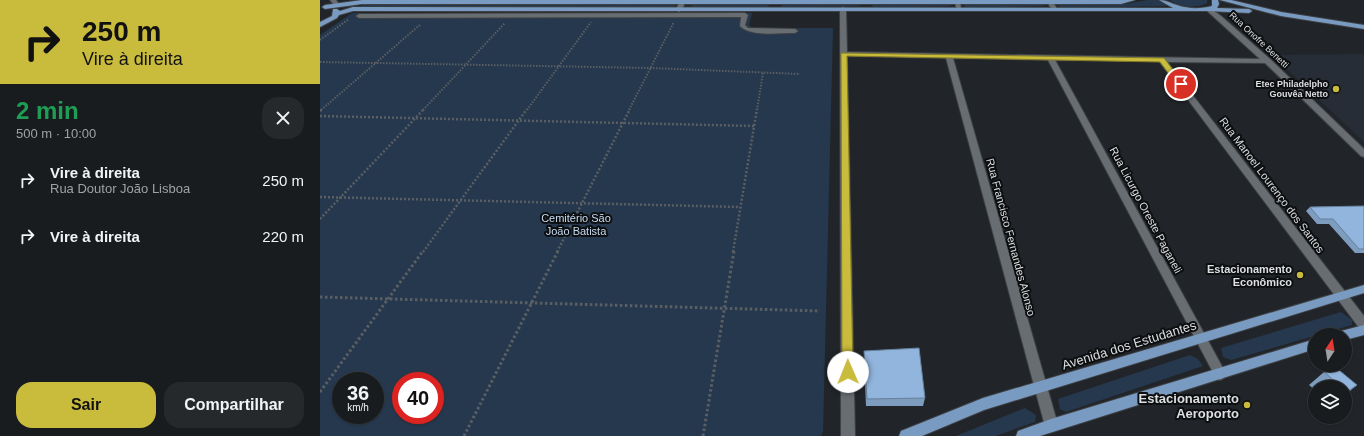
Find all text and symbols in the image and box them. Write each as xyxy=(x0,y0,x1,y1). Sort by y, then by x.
street label: Rua Onofre Benetti xyxy=(1227,10,1291,70)
icon: right xyxy=(16,16,68,68)
text: 250 m xyxy=(82,16,161,47)
text: Vire à direita xyxy=(82,49,183,69)
pin xyxy=(1164,67,1198,101)
icon: arrive xyxy=(1170,73,1192,95)
place label: Etec Philadelpho Gouvêa Netto xyxy=(1255,79,1329,99)
marker: Etec Philadelpho Gouvêa Netto xyxy=(1331,84,1341,94)
text: 2 min xyxy=(16,97,79,124)
button: close xyxy=(262,97,304,139)
street label: Rua Manoel Lourenço dos Santos xyxy=(1217,115,1327,255)
text: 500 m · 10:00 xyxy=(16,126,96,141)
street label: Rua Licurgo Oreste Paganeli xyxy=(1108,145,1184,275)
street label: Rua Francisco Fernandes Alonso xyxy=(984,157,1038,317)
text: Vire à direita xyxy=(50,164,140,181)
icon: right xyxy=(16,169,38,191)
text: 250 m xyxy=(262,172,304,189)
text: Rua Doutor João Lisboa xyxy=(50,181,190,196)
park label: Cemitério São João Batista xyxy=(541,212,611,237)
icon: right xyxy=(16,225,38,247)
text: Vire à direita xyxy=(50,228,140,245)
text: 220 m xyxy=(262,228,304,245)
place label: Estacionamento Econômico xyxy=(1207,263,1292,288)
marker: Estacionamento Econômico xyxy=(1295,270,1305,280)
street label: Avenida dos Estudantes xyxy=(1060,317,1199,373)
north arrow xyxy=(1308,328,1352,372)
map controls xyxy=(1308,328,1352,424)
position arrow xyxy=(827,351,869,393)
speed limit sign: 40 xyxy=(392,372,444,424)
button: layers xyxy=(1308,380,1352,424)
button: Sair xyxy=(16,382,156,428)
button: Compartilhar xyxy=(164,382,304,428)
text: 36 xyxy=(347,382,369,404)
place label: Estacionamento Aeroporto xyxy=(1139,391,1239,421)
marker: Estacionamento Aeroporto xyxy=(1242,400,1252,410)
text: km/h xyxy=(347,402,369,413)

